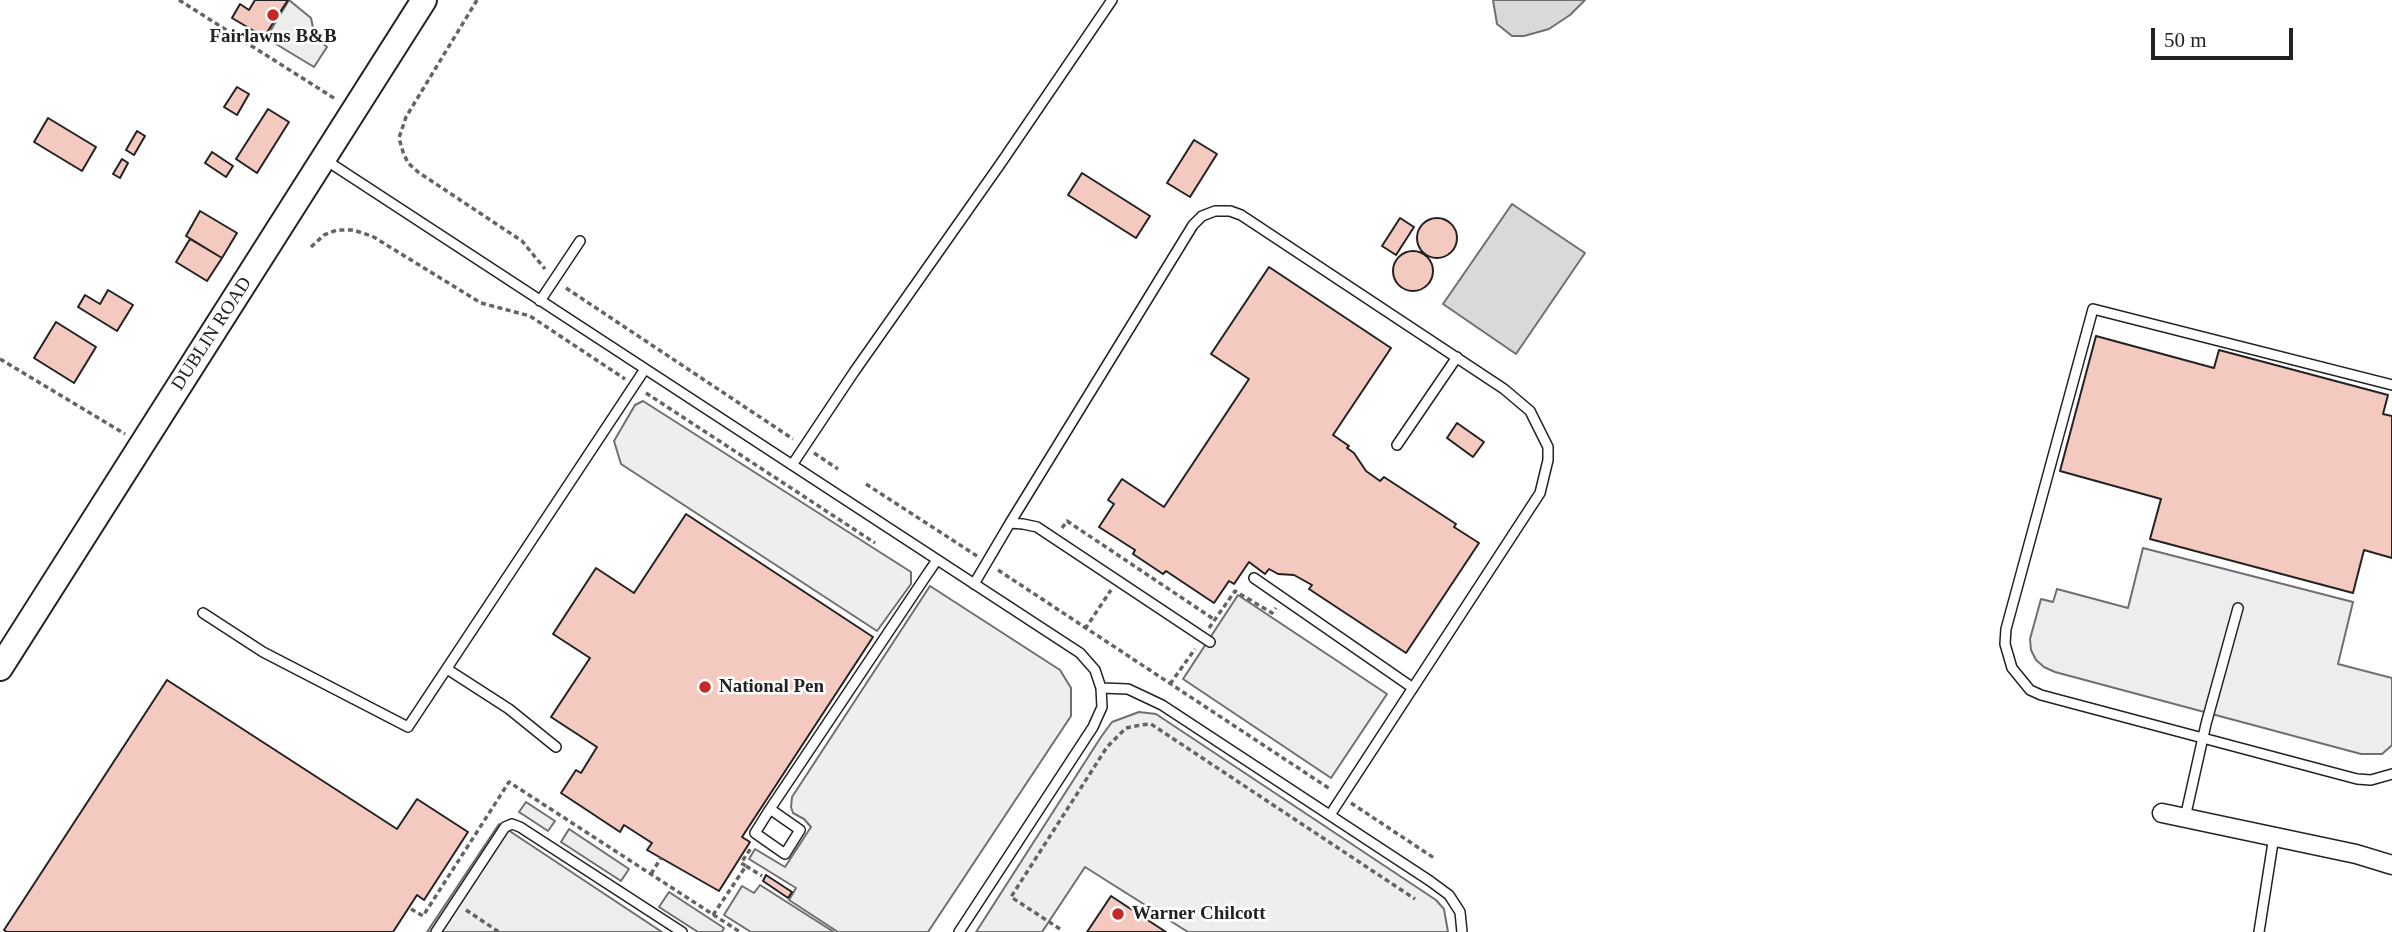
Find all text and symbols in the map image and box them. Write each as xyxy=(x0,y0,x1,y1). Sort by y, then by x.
marker: Fairlawns B&B xyxy=(265,7,281,23)
scale bar xyxy=(2154,14,2296,58)
place label: Fairlawns B&B xyxy=(209,26,337,48)
text: 50 m xyxy=(2164,28,2207,52)
street label: DUBLIN ROAD xyxy=(167,273,257,395)
place label: National Pen xyxy=(719,676,824,698)
marker: National Pen xyxy=(697,679,713,695)
place label: Warner Chilcott xyxy=(1132,903,1266,925)
marker: Warner Chilcott xyxy=(1110,906,1126,922)

